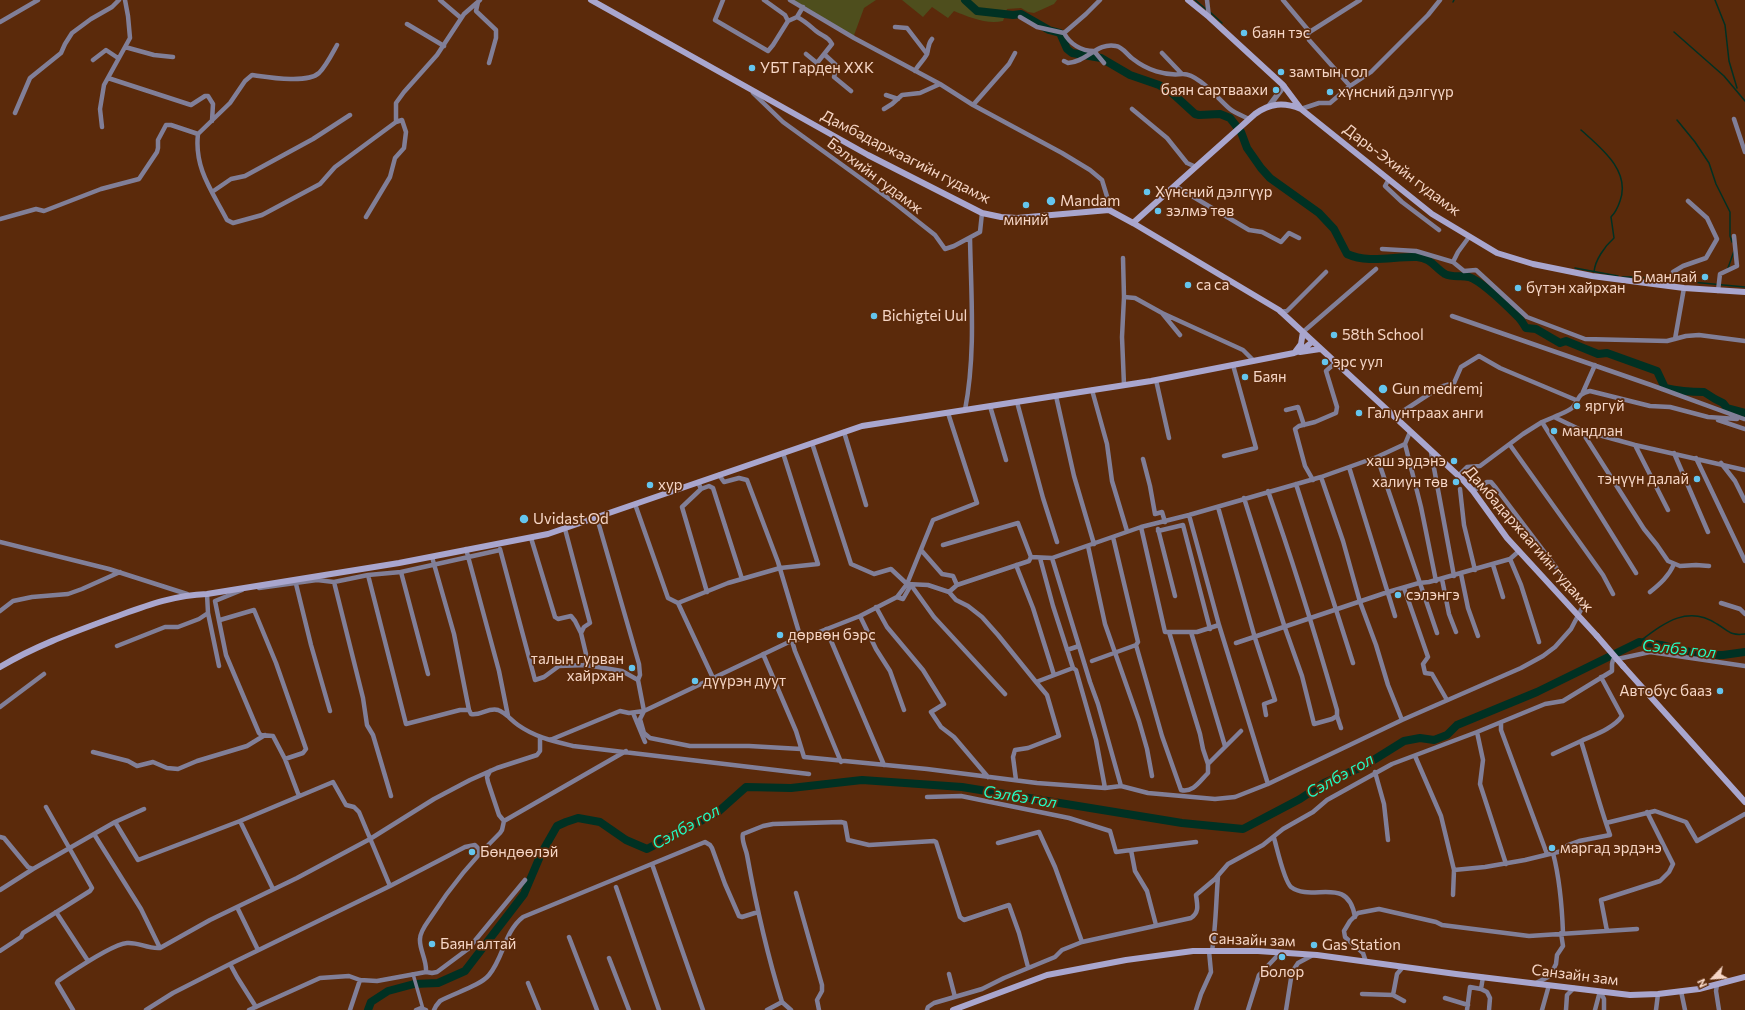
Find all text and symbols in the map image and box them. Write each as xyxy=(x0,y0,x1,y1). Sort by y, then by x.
place label: баян тэс xyxy=(1252,24,1310,42)
marker: баян тэс xyxy=(1239,28,1249,38)
place label: УБТ Гарден ХХК xyxy=(760,59,874,77)
marker: УБТ Гарден ХХК xyxy=(747,63,757,73)
place label: замтын гол xyxy=(1289,63,1368,81)
marker: замтын гол xyxy=(1276,67,1286,77)
place label: баян сартваахи xyxy=(1161,81,1268,99)
place label: хүнсний дэлгүүр xyxy=(1338,83,1454,101)
marker: баян сартваахи xyxy=(1271,85,1281,95)
marker: хүнсний дэлгүүр xyxy=(1325,87,1335,97)
street label: Дамбадаржаагийн гудамж xyxy=(818,106,994,208)
street label: Дарь-Эхийн гудамж xyxy=(1340,120,1464,220)
street label: Бэлхийн гудамж xyxy=(824,134,926,218)
place label: Хүнсний дэлгүүр xyxy=(1155,183,1273,201)
marker: Хүнсний дэлгүүр xyxy=(1142,187,1152,197)
place label: Mandam xyxy=(1060,192,1120,210)
marker: Mandam xyxy=(1045,195,1057,207)
marker: миний xyxy=(1021,200,1031,210)
place label: зэлмэ төв xyxy=(1166,202,1234,220)
marker: зэлмэ төв xyxy=(1153,206,1163,216)
place label: миний xyxy=(1003,211,1049,229)
place label: Б манлай xyxy=(1633,268,1697,286)
marker: Б манлай xyxy=(1700,272,1710,282)
place label: са са xyxy=(1196,276,1229,294)
place label: бүтэн хайрхан xyxy=(1526,279,1626,297)
marker: са са xyxy=(1183,280,1193,290)
marker: бүтэн хайрхан xyxy=(1513,283,1523,293)
place label: Bichigtei Uul xyxy=(882,307,967,325)
marker: Bichigtei Uul xyxy=(869,311,879,321)
place label: 58th School xyxy=(1342,326,1424,344)
marker: 58th School xyxy=(1329,330,1339,340)
place label: эрс уул xyxy=(1333,353,1383,371)
marker: эрс уул xyxy=(1320,357,1330,367)
place label: Баян xyxy=(1253,368,1287,386)
marker: Баян xyxy=(1240,372,1250,382)
place label: Gun medremj xyxy=(1392,380,1483,398)
marker: Gun medremj xyxy=(1377,383,1389,395)
place label: яргуй xyxy=(1585,397,1625,415)
marker: яргуй xyxy=(1572,401,1582,411)
place label: Гал унтраах анги xyxy=(1367,404,1484,422)
marker: Гал унтраах анги xyxy=(1354,408,1364,418)
place label: мандлан xyxy=(1562,422,1623,440)
marker: мандлан xyxy=(1549,426,1559,436)
place label: хаш эрдэнэ xyxy=(1366,452,1446,470)
marker: хаш эрдэнэ xyxy=(1449,456,1459,466)
street label: Дамбадаржаагийн гудамж xyxy=(1461,462,1597,616)
place label: тэнүүн далай xyxy=(1597,470,1689,488)
place label: халиун төв xyxy=(1372,473,1448,491)
marker: тэнүүн далай xyxy=(1692,474,1702,484)
place label: хур xyxy=(658,476,683,494)
marker: халиун төв xyxy=(1451,477,1461,487)
marker: хур xyxy=(645,480,655,490)
place label: Uvidast Od xyxy=(533,510,609,528)
marker: Uvidast Od xyxy=(518,513,530,525)
place label: сэлэнгэ xyxy=(1406,586,1460,604)
marker: сэлэнгэ xyxy=(1393,590,1403,600)
place label: дөрвөн бэрс xyxy=(788,626,876,644)
marker: дөрвөн бэрс xyxy=(775,630,785,640)
water label: Сэлбэ гол xyxy=(1641,636,1717,662)
place label: талын гурван хайрхан xyxy=(531,650,624,685)
marker: талын гурван хайрхан xyxy=(627,663,637,673)
place label: дүүрэн дуут xyxy=(703,672,786,690)
marker: дүүрэн дуут xyxy=(690,676,700,686)
place label: Автобус бааз xyxy=(1619,682,1712,700)
marker: Автобус бааз xyxy=(1715,686,1725,696)
water label: Сэлбэ гол xyxy=(1303,750,1377,802)
water label: Сэлбэ гол xyxy=(982,782,1058,812)
water label: Сэлбэ гол xyxy=(649,801,723,853)
place label: маргад эрдэнэ xyxy=(1560,839,1662,857)
place label: Бөндөөлэй xyxy=(480,843,558,861)
marker: маргад эрдэнэ xyxy=(1547,843,1557,853)
marker: Бөндөөлэй xyxy=(467,847,477,857)
street label: Санзайн зам xyxy=(1208,929,1296,951)
place label: Баян алтай xyxy=(440,935,516,953)
place label: Gas Station xyxy=(1322,936,1401,954)
marker: Баян алтай xyxy=(427,939,437,949)
marker: Gas Station xyxy=(1309,940,1319,950)
marker: Болор xyxy=(1277,952,1287,962)
north arrow xyxy=(1693,958,1733,998)
street label: Санзайн зам xyxy=(1531,961,1619,989)
place label: Болор xyxy=(1260,963,1304,981)
text: N xyxy=(1694,977,1709,990)

